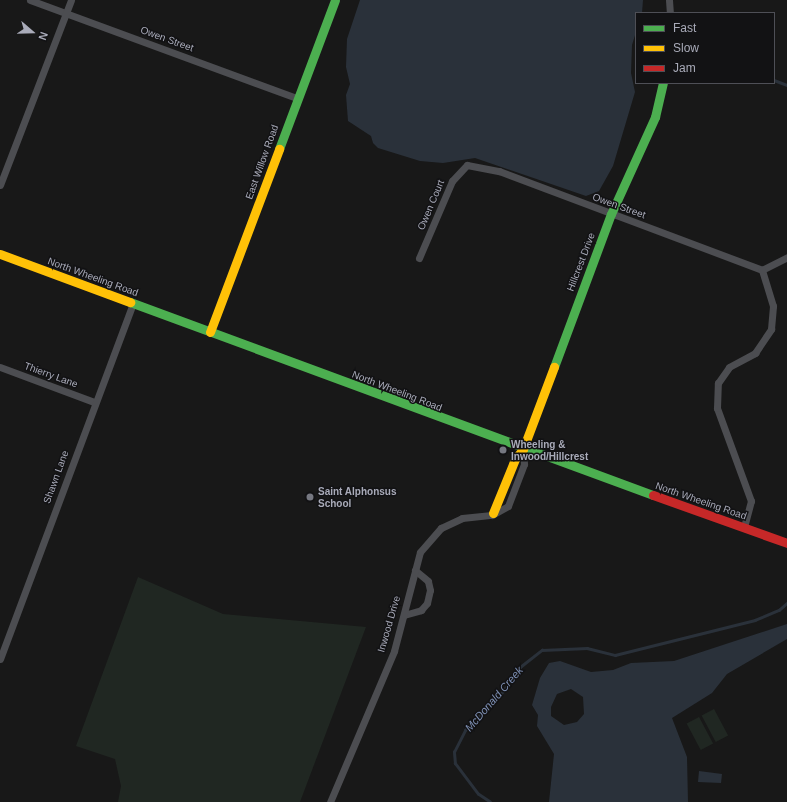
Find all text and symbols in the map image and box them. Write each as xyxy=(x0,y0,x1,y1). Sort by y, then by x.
north arrow xyxy=(12,12,52,52)
legend xyxy=(635,12,775,84)
text: Fast xyxy=(673,21,696,35)
street label: Owen Street xyxy=(139,24,195,54)
text: N xyxy=(36,30,50,42)
text: Slow xyxy=(673,41,699,55)
text: Jam xyxy=(673,61,696,75)
street label: East Willow Road xyxy=(243,123,281,201)
street label: Owen Court xyxy=(415,178,447,232)
street label: Owen Street xyxy=(591,191,647,221)
street label: Hillcrest Drive xyxy=(564,231,598,293)
street label: North Wheeling Road xyxy=(46,255,140,299)
street label: Thierry Lane xyxy=(23,360,79,390)
street label: North Wheeling Road xyxy=(350,368,444,414)
place label: Wheeling & Inwood/Hillcrest xyxy=(511,438,588,462)
marker: Wheeling & Inwood/Hillcrest xyxy=(498,445,508,455)
street label: Shawn Lane xyxy=(41,449,71,505)
street label: North Wheeling Road xyxy=(654,480,748,522)
place label: Saint Alphonsus School xyxy=(318,485,397,508)
marker: Saint Alphonsus School xyxy=(305,492,315,502)
street label: Inwood Drive xyxy=(375,594,403,654)
water label: McDonald Creek xyxy=(462,664,526,734)

